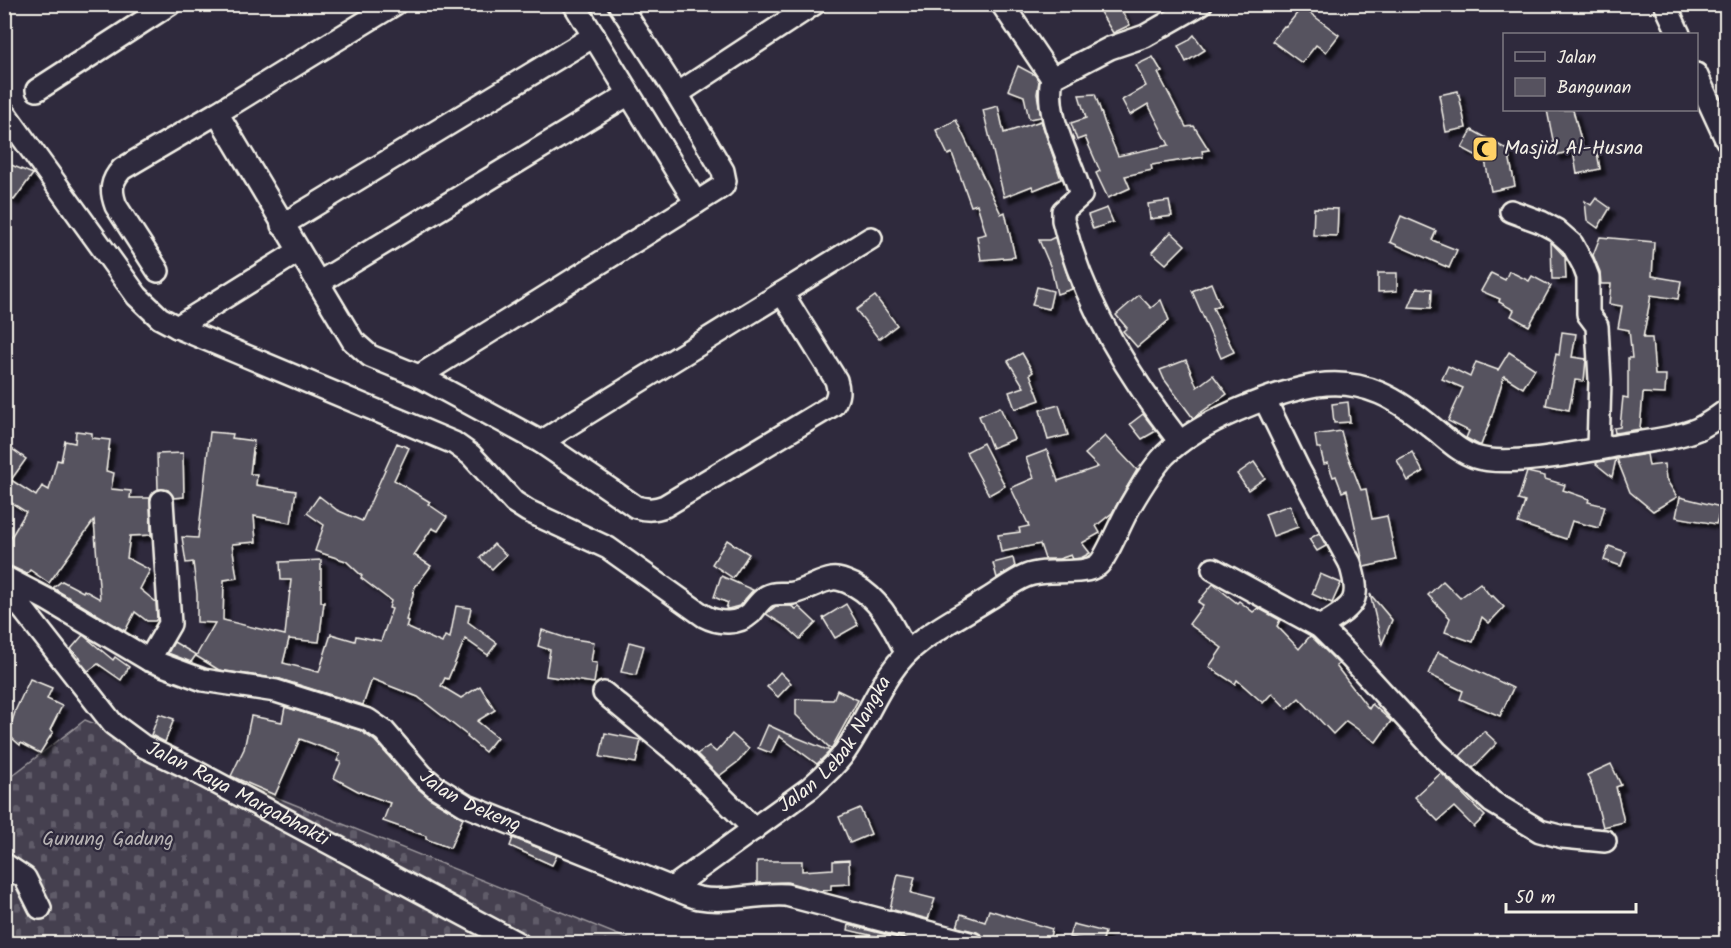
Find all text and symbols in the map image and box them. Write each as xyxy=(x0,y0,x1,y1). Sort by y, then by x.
legend xyxy=(1503,33,1698,111)
text: Jalan xyxy=(1557,44,1596,73)
text: Bangunan xyxy=(1557,74,1631,103)
place label: Masjid Al-Husna xyxy=(1504,133,1643,165)
mosque icon: Masjid Al-Husna xyxy=(1470,134,1500,164)
street label: Jalan Lebak Nangka xyxy=(772,670,900,822)
street label: Jalan Raya Margabhakti xyxy=(140,734,336,856)
street label: Jalan Dekeng xyxy=(411,762,526,842)
park label: Gunung Gadung xyxy=(42,824,174,856)
scale bar xyxy=(1506,876,1636,914)
text: 50 m xyxy=(1515,884,1555,913)

